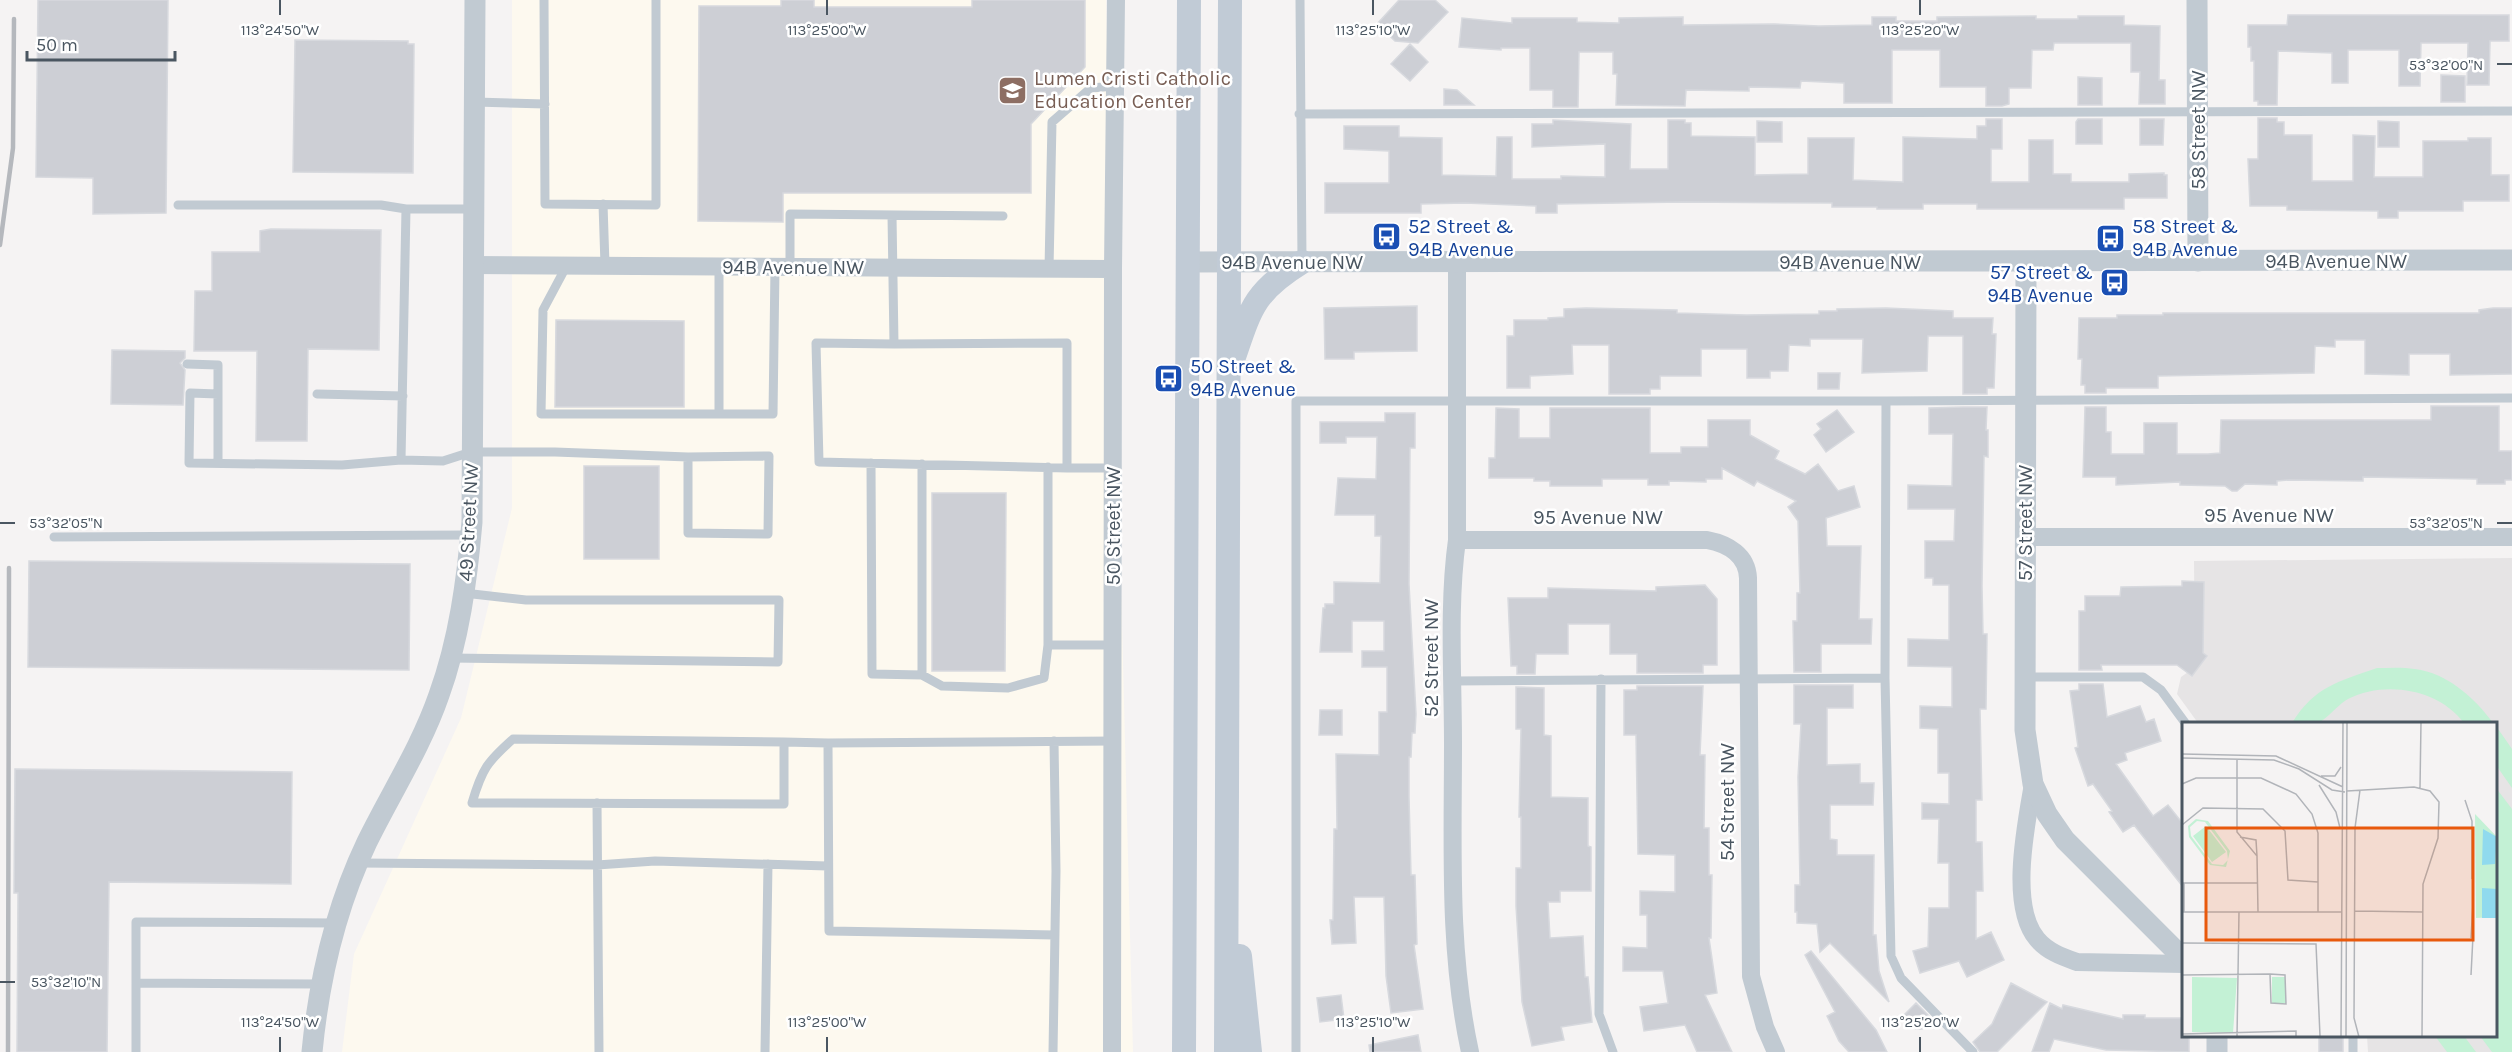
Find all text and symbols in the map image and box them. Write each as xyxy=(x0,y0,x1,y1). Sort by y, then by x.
text: 113°24'50"W xyxy=(241,21,320,39)
text: 113°25'00"W xyxy=(788,21,867,39)
text: 113°25'10"W xyxy=(1336,21,1411,39)
text: 113°25'20"W xyxy=(1881,21,1960,39)
scale bar xyxy=(27,24,176,62)
text: 50 m xyxy=(36,34,78,56)
text: 53°32'00"N xyxy=(2409,56,2483,74)
place label: Lumen Cristi Catholic Education Center xyxy=(1034,67,1231,113)
street label: 58 Street NW xyxy=(2187,70,2210,190)
school or university icon: Lumen Cristi Catholic Education Center xyxy=(997,74,1029,106)
place label: 52 Street & 94B Avenue xyxy=(1408,215,1514,261)
place label: 58 Street & 94B Avenue xyxy=(2132,215,2238,261)
bus stop icon: 52 Street & 94B Avenue xyxy=(1371,221,1403,253)
bus stop icon: 58 Street & 94B Avenue xyxy=(2095,222,2127,254)
street label: 94B Avenue NW xyxy=(2265,250,2407,273)
street label: 94B Avenue NW xyxy=(1221,251,1363,274)
street label: 94B Avenue NW xyxy=(1779,251,1921,274)
street label: 94B Avenue NW xyxy=(722,256,864,279)
place label: 57 Street & 94B Avenue xyxy=(1987,261,2093,307)
bus stop icon: 57 Street & 94B Avenue xyxy=(2098,267,2130,299)
place label: 50 Street & 94B Avenue xyxy=(1190,355,1296,401)
bus stop icon: 50 Street & 94B Avenue xyxy=(1153,362,1185,394)
street label: 49 Street NW xyxy=(454,462,483,582)
street label: 57 Street NW xyxy=(2014,465,2037,581)
street label: 50 Street NW xyxy=(1102,466,1125,586)
street label: 95 Avenue NW xyxy=(2204,504,2334,527)
street label: 95 Avenue NW xyxy=(1533,506,1663,529)
text: 53°32'05"N xyxy=(29,514,103,532)
text: 53°32'05"N xyxy=(2409,514,2483,532)
street label: 52 Street NW xyxy=(1420,598,1443,717)
inset map xyxy=(2182,722,2497,1037)
street label: 54 Street NW xyxy=(1716,743,1739,861)
text: 53°32'10"N xyxy=(31,973,101,991)
text: 113°24'50"W xyxy=(241,1013,320,1031)
text: 113°25'00"W xyxy=(788,1013,867,1031)
text: 113°25'10"W xyxy=(1336,1013,1411,1031)
text: 113°25'20"W xyxy=(1881,1013,1960,1031)

